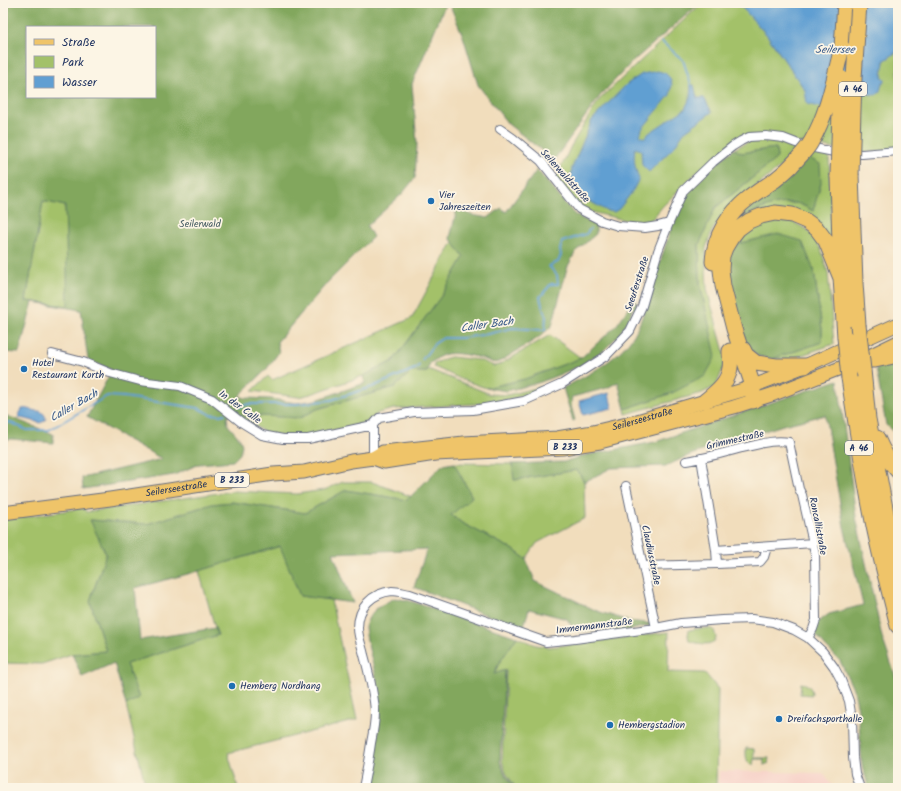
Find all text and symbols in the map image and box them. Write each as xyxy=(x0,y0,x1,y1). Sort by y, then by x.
legend xyxy=(26,26,156,98)
text: Straße xyxy=(62,33,96,52)
water label: Seilersee xyxy=(815,41,856,59)
text: Park xyxy=(62,53,84,72)
text: Wasser xyxy=(62,73,98,92)
road number: A 46 xyxy=(839,82,867,96)
street label: Seilerwaldstraße xyxy=(536,145,594,207)
place label: Vier Jahreszeiten xyxy=(439,187,491,215)
marker: Vier Jahreszeiten xyxy=(426,196,436,206)
park label: Seilerwald xyxy=(179,216,222,232)
street label: Seeuferstraße xyxy=(621,254,654,314)
water label: Caller Bach xyxy=(459,312,516,338)
place label: Hotel Restaurant Korth xyxy=(32,355,104,383)
marker: Hotel Restaurant Korth xyxy=(19,364,29,374)
water label: Caller Bach xyxy=(47,384,102,427)
street label: In der Calle xyxy=(215,386,265,428)
street label: Seilerseestraße xyxy=(610,403,675,435)
street label: Grimmestraße xyxy=(705,425,766,454)
road number: B 233 xyxy=(548,440,582,454)
road number: A 46 xyxy=(845,441,873,455)
road number: B 233 xyxy=(215,473,249,487)
street label: Seilerseestraße xyxy=(144,476,209,501)
street label: Roncallistraße xyxy=(805,496,832,557)
street label: Claudiusstraße xyxy=(637,524,665,587)
street label: Immermannstraße xyxy=(555,613,633,639)
place label: Hemberg Nordhang xyxy=(240,678,321,694)
marker: Hemberg Nordhang xyxy=(227,681,237,691)
place label: Dreifachsporthalle xyxy=(787,711,863,727)
marker: Dreifachsporthalle xyxy=(774,714,784,724)
place label: Hembergstadion xyxy=(618,717,685,733)
marker: Hembergstadion xyxy=(605,720,615,730)

